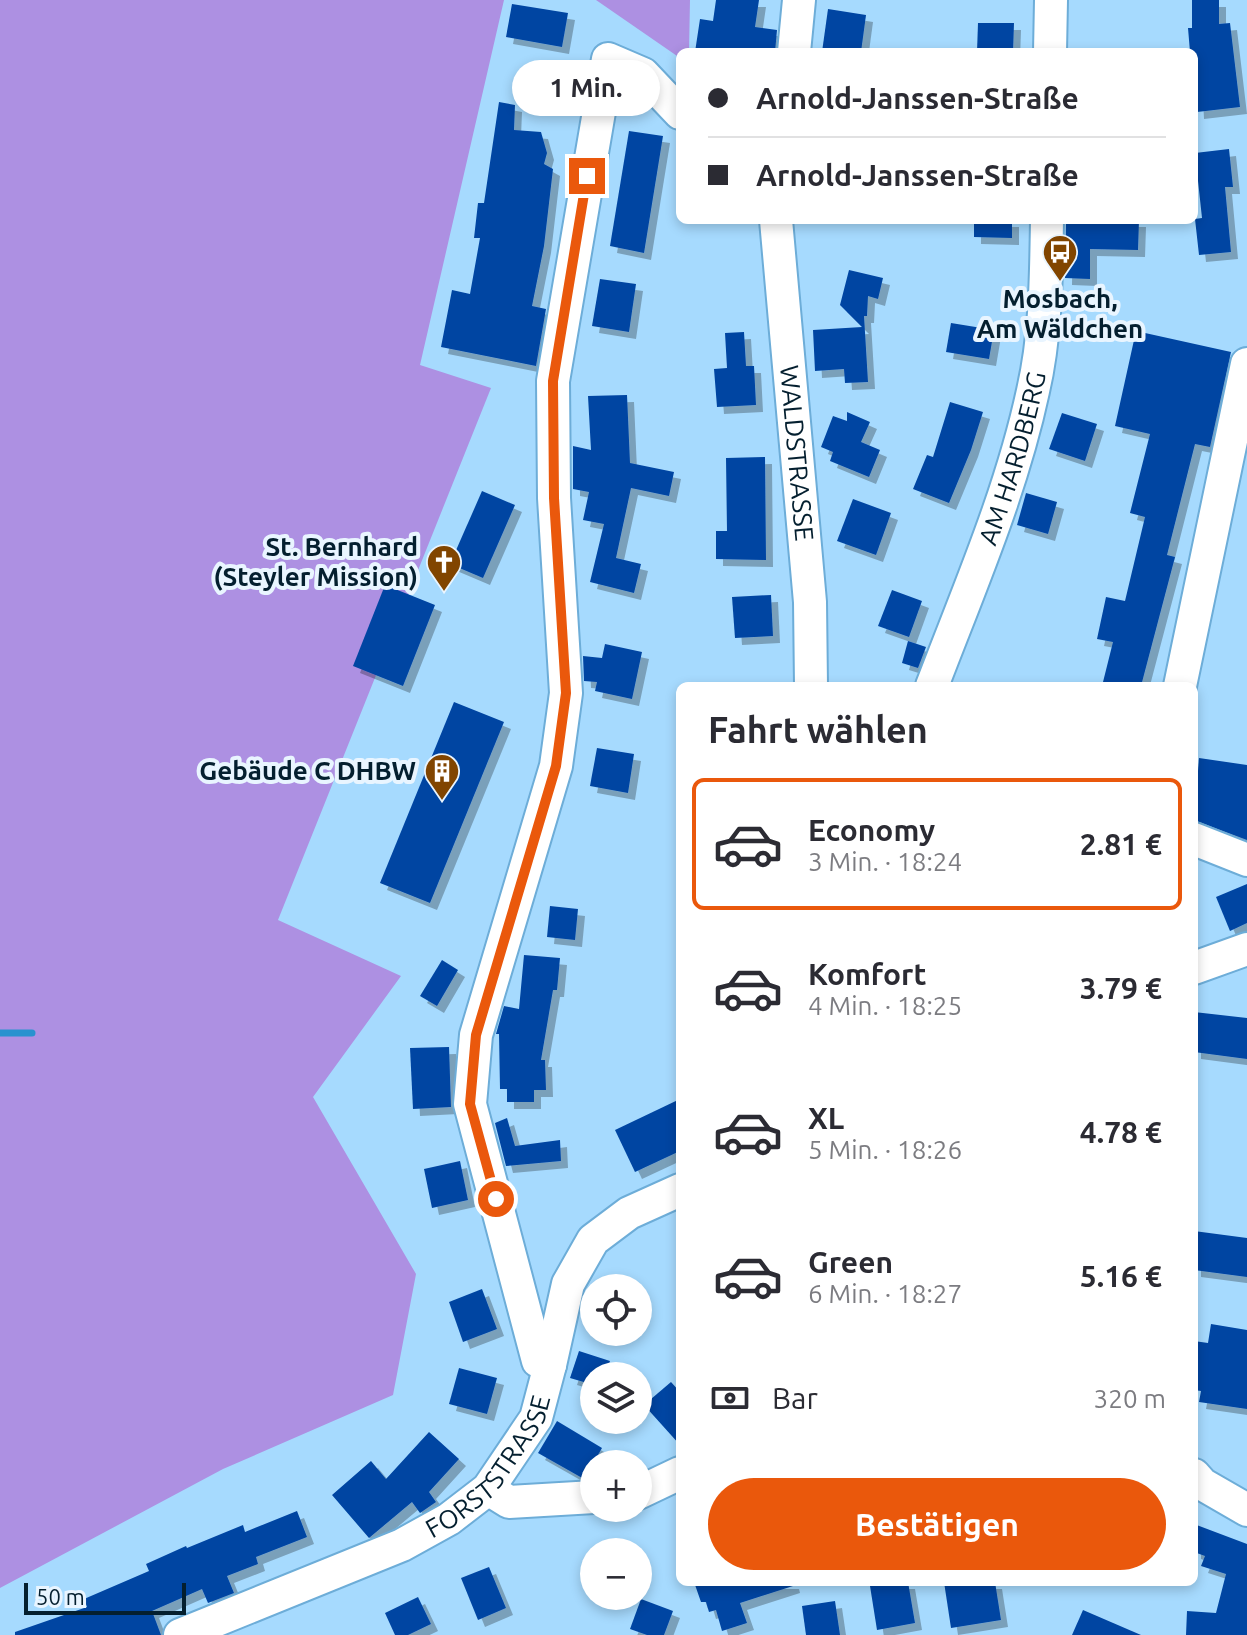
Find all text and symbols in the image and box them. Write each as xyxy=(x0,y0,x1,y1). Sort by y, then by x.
callout: 1 Min. xyxy=(513,60,661,116)
text: 1 Min. xyxy=(550,73,622,102)
text: Arnold-Janssen-Straße xyxy=(756,81,1079,115)
route end xyxy=(569,158,605,194)
text: Arnold-Janssen-Straße xyxy=(756,158,1079,192)
bus stop icon: Mosbach, Am Wäldchen xyxy=(1041,233,1079,283)
place label: Mosbach, Am Wäldchen xyxy=(977,284,1143,343)
street label: WALDSTRASSE xyxy=(775,364,820,542)
street label: AM HARDBERG xyxy=(973,369,1051,549)
place label: St. Bernhard (Steyler Mission) xyxy=(213,532,418,591)
church icon: St. Bernhard (Steyler Mission) xyxy=(425,543,463,593)
text: Fahrt wählen xyxy=(708,709,928,750)
building icon: Gebäude C DHBW xyxy=(423,752,461,802)
place label: Gebäude C DHBW xyxy=(199,756,416,785)
icon: car xyxy=(712,808,784,880)
text: Economy xyxy=(808,813,935,847)
text: 2.81 € xyxy=(1080,827,1162,861)
text: 3 Min. · 18:24 xyxy=(808,847,962,876)
icon: car xyxy=(712,952,784,1024)
text: Komfort xyxy=(808,957,926,991)
text: 3.79 € xyxy=(1080,971,1162,1005)
text: 4 Min. · 18:25 xyxy=(808,991,962,1020)
icon: car xyxy=(712,1096,784,1168)
text: XL xyxy=(808,1101,844,1135)
text: 4.78 € xyxy=(1080,1115,1162,1149)
text: 5 Min. · 18:26 xyxy=(808,1135,962,1164)
route start xyxy=(478,1181,514,1217)
icon: car xyxy=(712,1240,784,1312)
text: Green xyxy=(808,1245,893,1279)
text: 5.16 € xyxy=(1080,1259,1162,1293)
map controls xyxy=(580,1274,652,1610)
button: locate xyxy=(580,1274,652,1346)
text: 6 Min. · 18:27 xyxy=(808,1279,962,1308)
button: layers xyxy=(580,1362,652,1434)
icon: cash xyxy=(708,1376,752,1420)
text: Bar xyxy=(772,1381,818,1415)
text: 320 m xyxy=(1094,1384,1166,1413)
street label: FORSTSTRASSE xyxy=(420,1392,555,1543)
button: + xyxy=(580,1450,652,1522)
button: Bestätigen xyxy=(708,1478,1166,1570)
button: − xyxy=(580,1538,652,1610)
scale bar xyxy=(24,1579,186,1615)
text: 50 m xyxy=(36,1584,85,1609)

